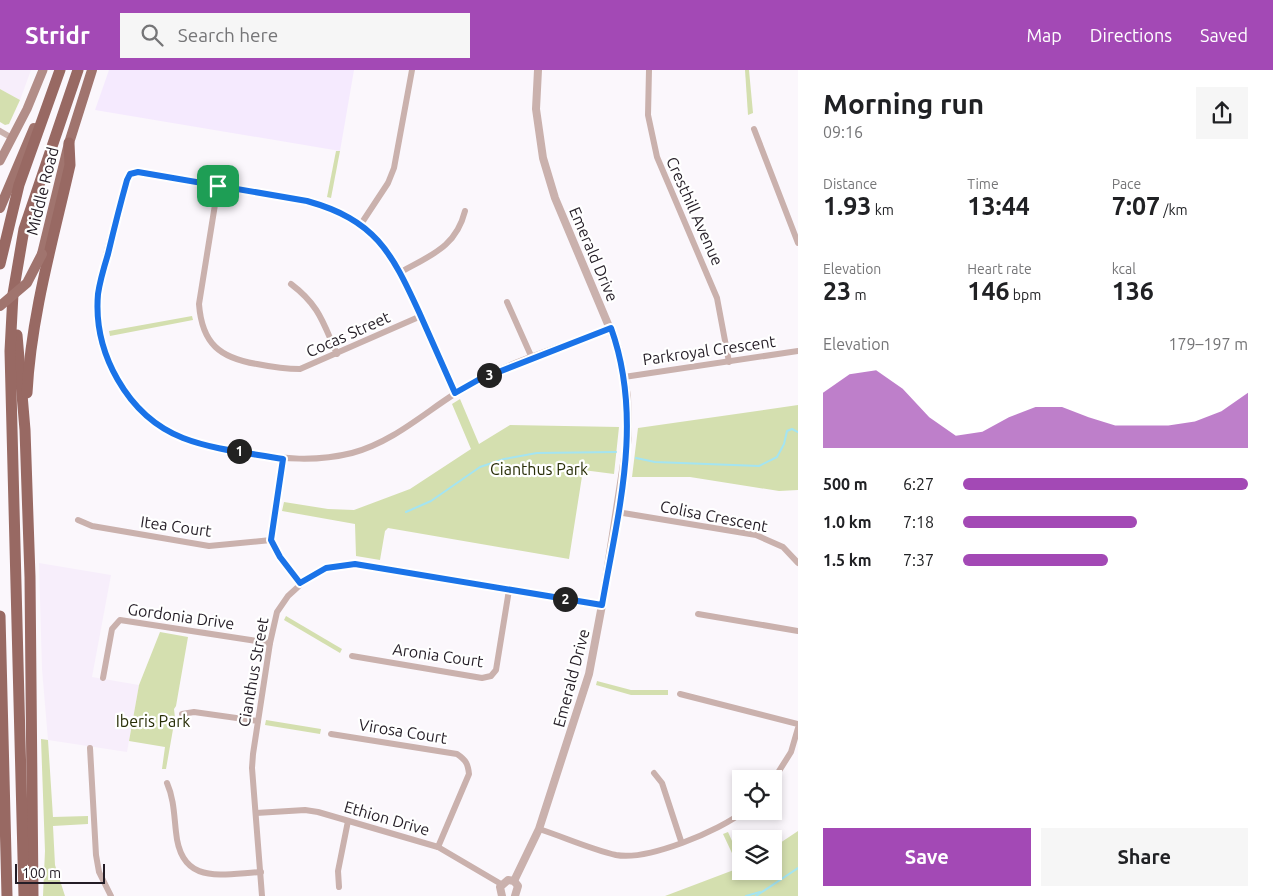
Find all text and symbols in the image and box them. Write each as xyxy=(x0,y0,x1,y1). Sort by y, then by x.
search box xyxy=(120,13,470,58)
icon: search xyxy=(138,21,166,49)
text: Stridr xyxy=(25,22,90,49)
text: Search here xyxy=(178,24,278,46)
text: Map xyxy=(1026,25,1062,45)
text: Directions xyxy=(1090,25,1172,45)
text: Saved xyxy=(1200,25,1248,45)
button: share xyxy=(1196,87,1248,139)
text: Morning run xyxy=(823,88,984,119)
text: 09:16 xyxy=(823,123,863,141)
street label: Middle Road xyxy=(22,145,62,237)
street label: Cresthill Avenue xyxy=(663,154,727,268)
pin xyxy=(197,165,239,207)
icon: arrive xyxy=(204,172,232,200)
text: Distance xyxy=(823,176,877,192)
text: Time xyxy=(967,176,999,192)
text: Pace xyxy=(1112,176,1141,192)
text: 1.93 xyxy=(823,192,871,220)
text: 13:44 xyxy=(967,192,1030,220)
text: 7:07 xyxy=(1112,192,1160,220)
text: km xyxy=(871,202,894,218)
text: /km xyxy=(1160,202,1188,218)
street label: Emerald Drive xyxy=(566,204,622,304)
text: Elevation xyxy=(823,261,881,277)
text: Heart rate xyxy=(967,261,1032,277)
text: kcal xyxy=(1112,261,1136,277)
text: 23 xyxy=(823,277,851,305)
text: 146 xyxy=(967,277,1010,305)
text: 136 xyxy=(1112,277,1154,305)
text: m xyxy=(851,287,867,303)
text: bpm xyxy=(1010,287,1041,303)
street label: Cocas Street xyxy=(303,307,393,361)
street label: Parkroyal Crescent xyxy=(641,332,777,368)
text: Elevation xyxy=(823,335,890,353)
text: 179–197 m xyxy=(1168,335,1248,353)
pin: 3 xyxy=(476,362,502,388)
text: 3 xyxy=(486,367,493,383)
pin: 1 xyxy=(226,438,252,464)
text: 1 xyxy=(236,443,243,459)
park label: Cianthus Park xyxy=(490,460,588,478)
text: 500 m xyxy=(823,475,868,493)
text: 6:27 xyxy=(903,475,934,493)
street label: Colisa Crescent xyxy=(659,497,770,535)
street label: Itea Court xyxy=(139,512,213,540)
text: 1.0 km xyxy=(823,513,872,531)
text: 7:18 xyxy=(903,513,934,531)
text: 1.5 km xyxy=(823,551,872,569)
text: 7:37 xyxy=(903,551,934,569)
pin: 2 xyxy=(552,586,578,612)
text: 2 xyxy=(562,591,569,607)
street label: Gordonia Drive xyxy=(127,600,235,632)
street label: Cianthus Street xyxy=(235,615,272,728)
street label: Emerald Drive xyxy=(549,627,593,729)
street label: Aronia Court xyxy=(392,640,485,670)
park label: Iberis Park xyxy=(116,712,190,730)
street label: Virosa Court xyxy=(357,715,449,747)
map controls xyxy=(732,770,782,880)
button: locate xyxy=(732,770,782,820)
street label: Ethion Drive xyxy=(342,797,432,839)
button: Save xyxy=(823,828,1031,886)
button: Share xyxy=(1041,828,1248,886)
button: layers xyxy=(732,830,782,880)
scale bar xyxy=(15,861,105,884)
text: 100 m xyxy=(22,865,61,881)

